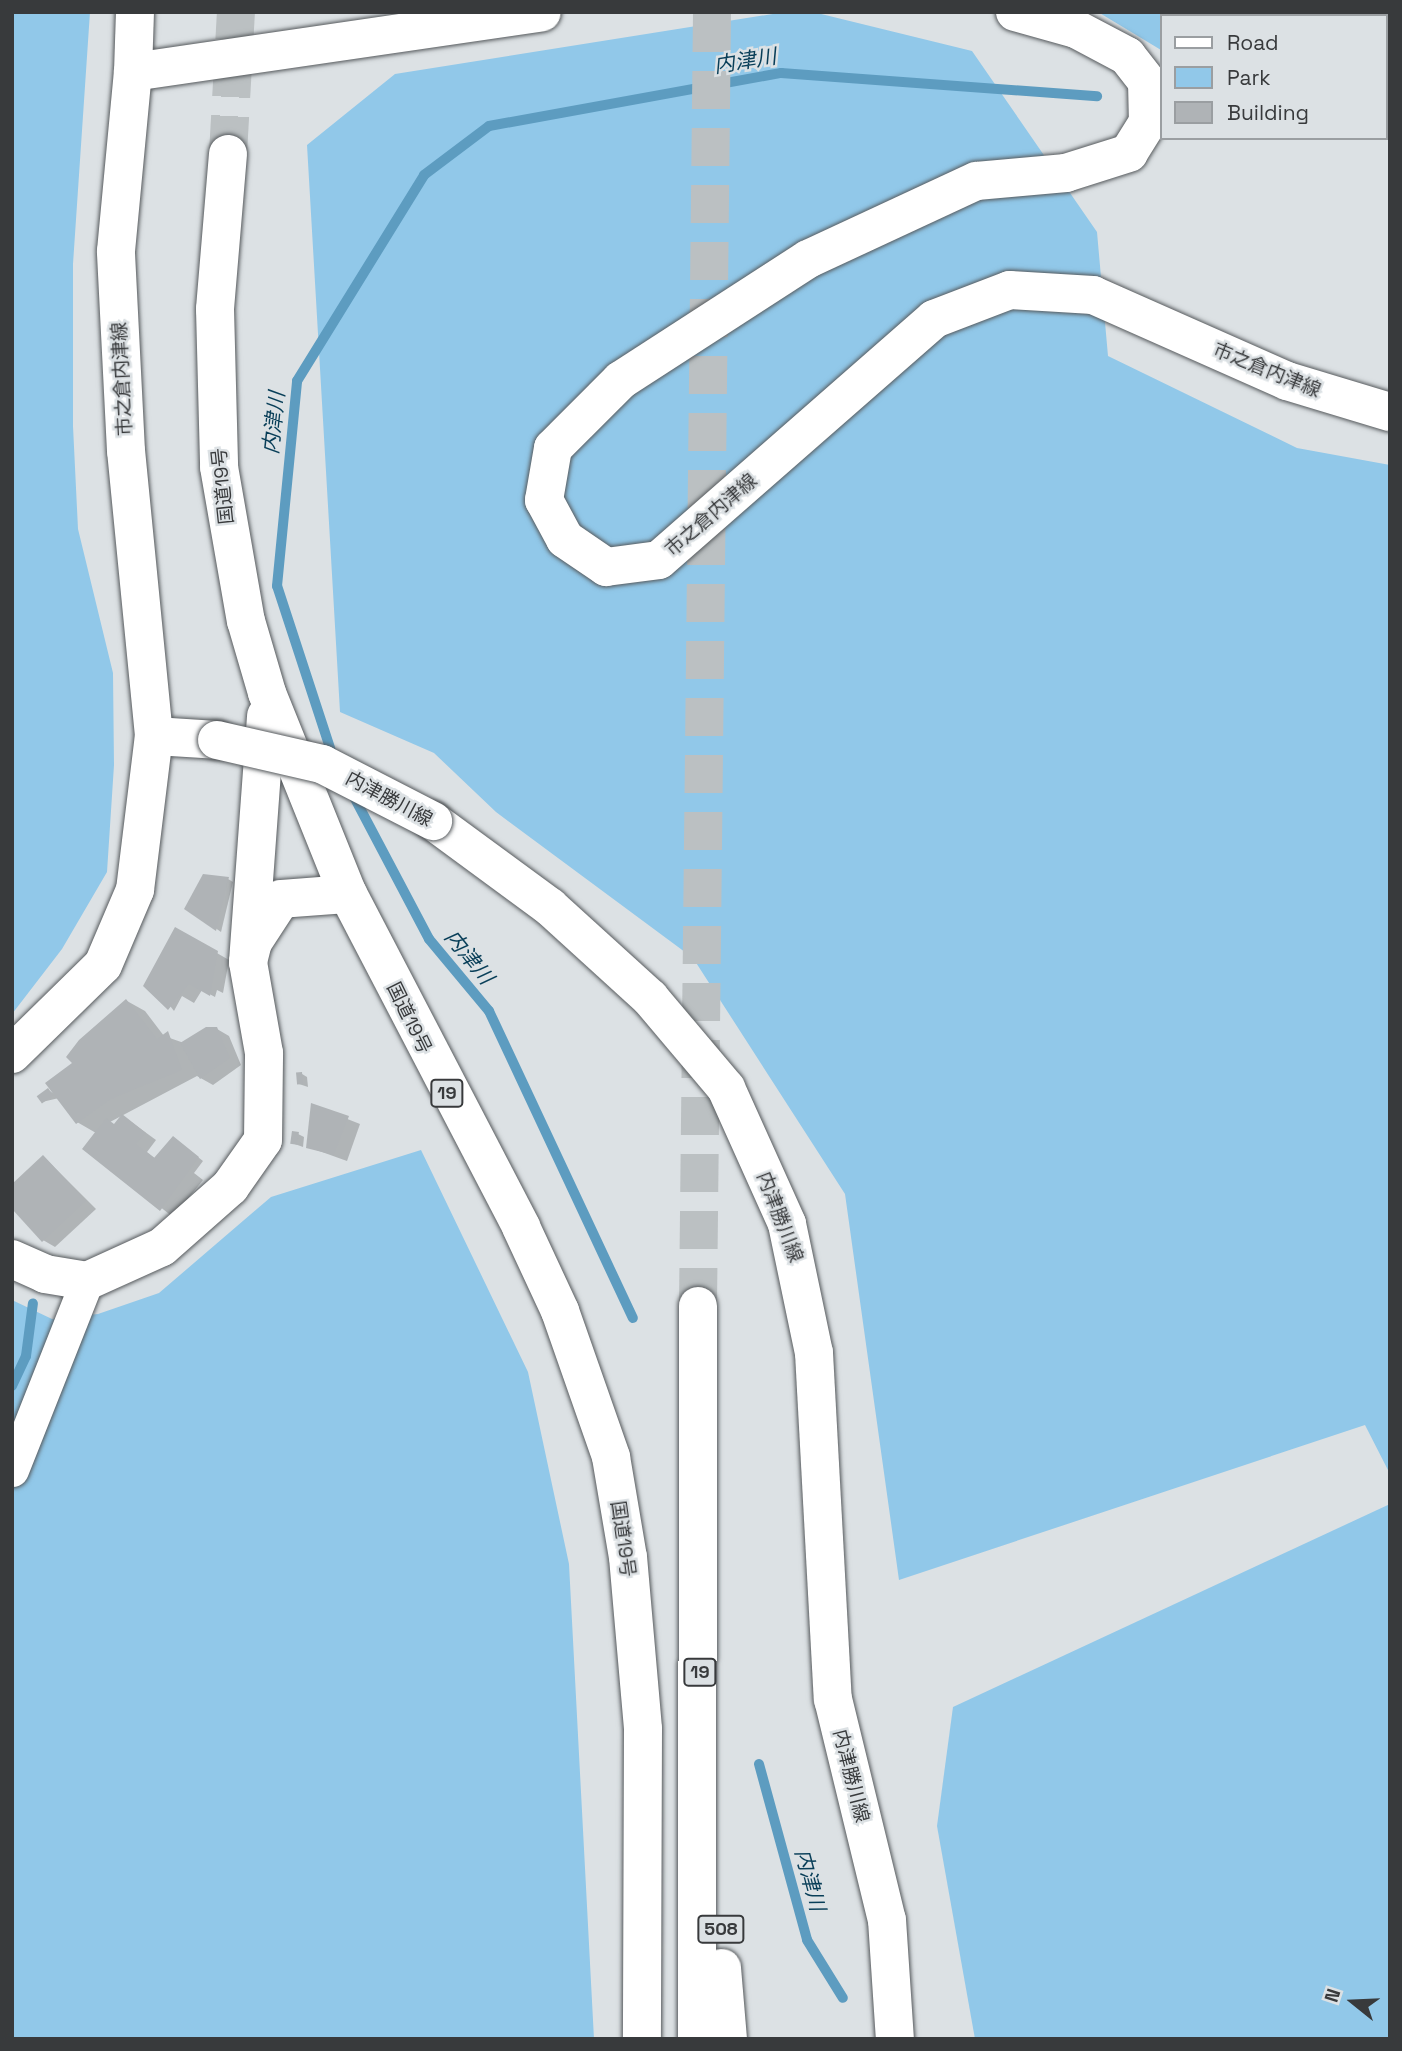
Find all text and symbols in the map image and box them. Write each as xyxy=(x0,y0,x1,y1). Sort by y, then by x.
legend xyxy=(1160,14,1388,140)
text: Road xyxy=(1227,29,1279,56)
water label: 内津川 xyxy=(712,44,778,78)
text: Park xyxy=(1227,64,1271,91)
text: Building xyxy=(1227,99,1309,126)
street label: 市之倉内津線 xyxy=(108,321,136,437)
street label: 市之倉内津線 xyxy=(1210,338,1324,402)
water label: 内津川 xyxy=(258,390,290,456)
street label: 国道19号 xyxy=(208,447,238,525)
street label: 市之倉内津線 xyxy=(661,469,761,561)
street label: 内津勝川線 xyxy=(342,767,436,831)
water label: 内津川 xyxy=(439,925,499,989)
street label: 国道19号 xyxy=(382,979,436,1057)
road number: 19 xyxy=(430,1078,464,1108)
street label: 内津勝川線 xyxy=(752,1169,808,1265)
street label: 国道19号 xyxy=(606,1500,640,1578)
road number: 19 xyxy=(682,1658,718,1686)
street label: 内津勝川線 xyxy=(828,1727,874,1825)
water label: 内津川 xyxy=(790,1846,830,1914)
road number: 508 xyxy=(696,1914,746,1943)
north arrow xyxy=(1318,1967,1388,2037)
text: N xyxy=(1319,1985,1346,2005)

